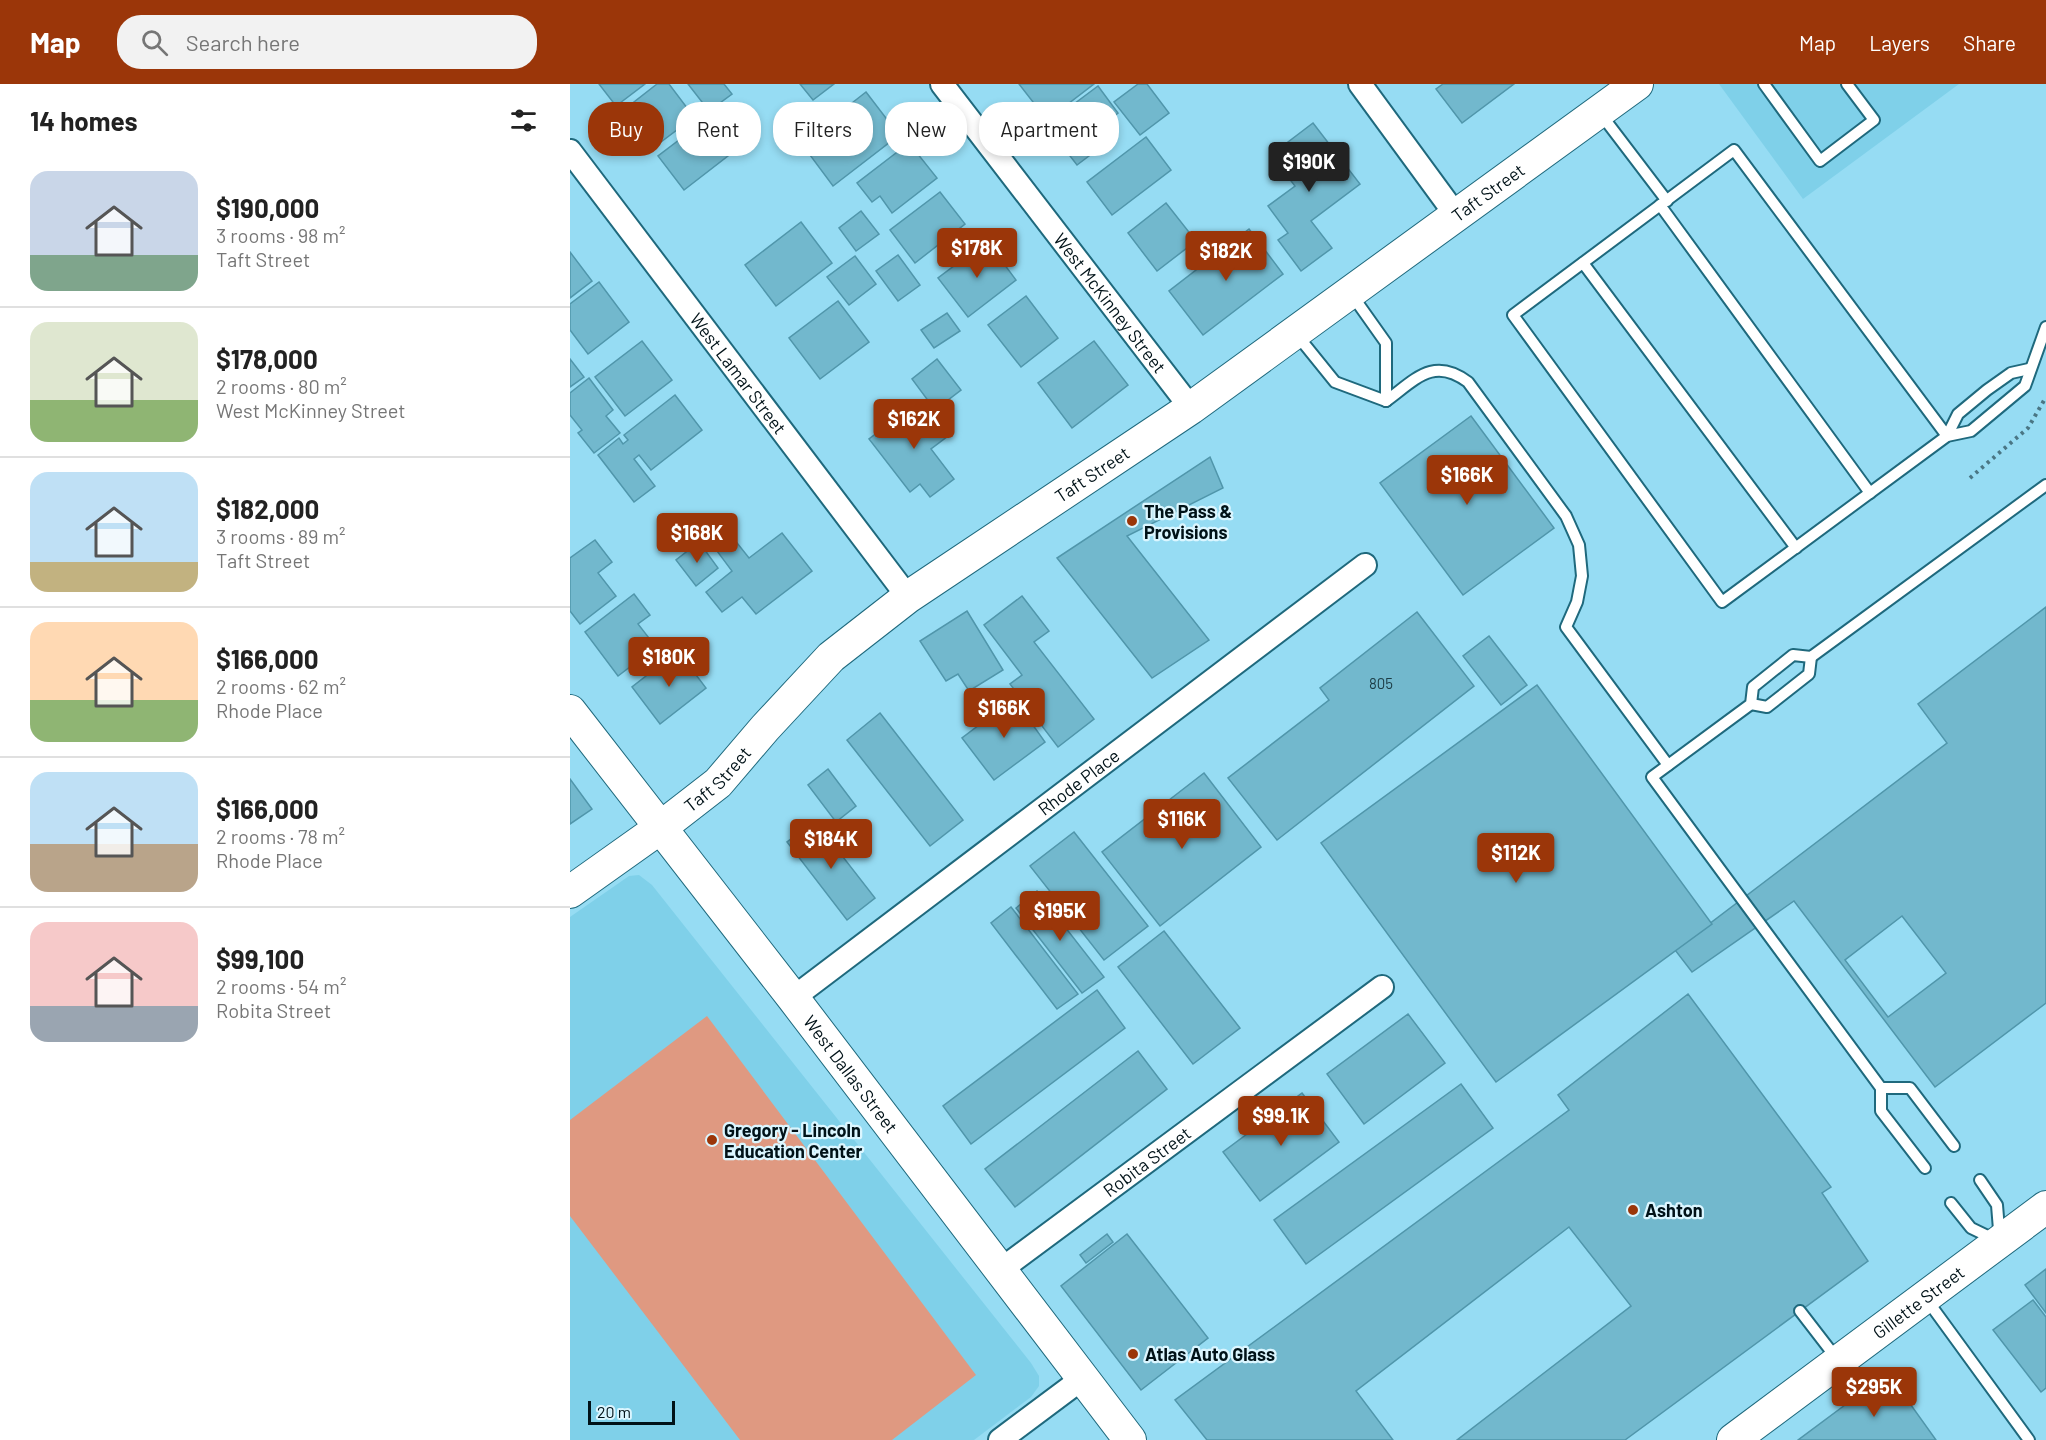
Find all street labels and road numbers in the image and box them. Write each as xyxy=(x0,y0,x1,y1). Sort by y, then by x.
street label: Taft Street xyxy=(1447,158,1529,226)
street label: West McKinney Street xyxy=(1049,228,1171,377)
street label: West Lamar Street xyxy=(686,309,791,438)
street label: Taft Street xyxy=(1051,441,1133,507)
street label: Taft Street xyxy=(679,742,755,816)
street label: Rhode Place xyxy=(1033,744,1124,820)
street label: West Dallas Street xyxy=(799,1011,903,1137)
street label: Robita Street xyxy=(1099,1122,1195,1201)
street label: Gillette Street xyxy=(1868,1261,1968,1343)

